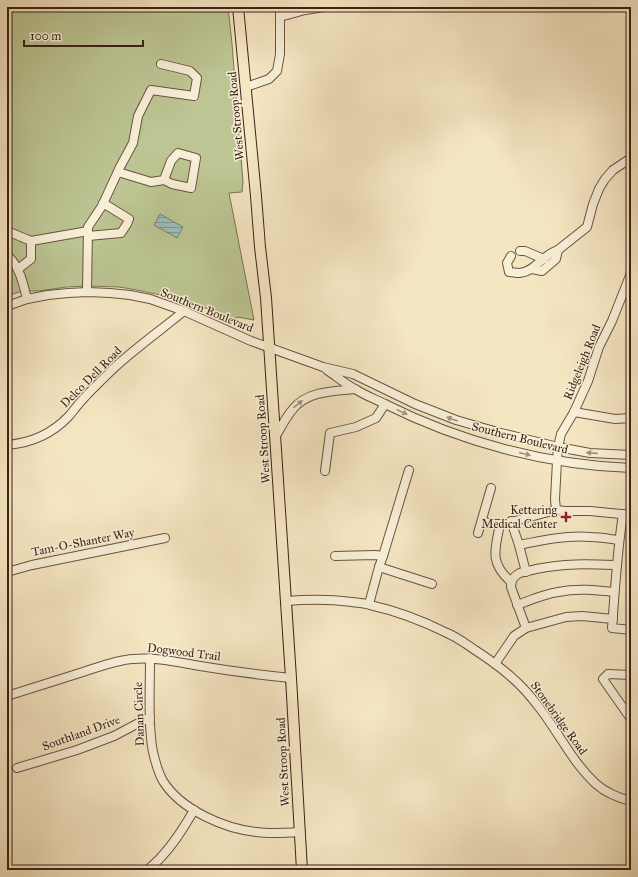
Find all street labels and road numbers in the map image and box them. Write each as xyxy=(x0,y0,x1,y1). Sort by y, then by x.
street label: West Stroop Road xyxy=(225,71,247,161)
street label: Southern Boulevard xyxy=(159,285,255,335)
street label: Ridgeleigh Road xyxy=(560,322,604,402)
street label: Delco Dell Road xyxy=(58,344,124,410)
street label: West Stroop Road xyxy=(253,394,273,484)
street label: Southern Boulevard xyxy=(470,419,570,457)
street label: Tam-O-Shanter Way xyxy=(30,525,136,559)
street label: Dogwood Trail xyxy=(146,641,222,665)
street label: Stonebridge Road xyxy=(527,679,590,758)
street label: Danan Circle xyxy=(131,682,147,746)
street label: Southland Drive xyxy=(40,712,122,754)
street label: West Stroop Road xyxy=(274,717,292,807)

